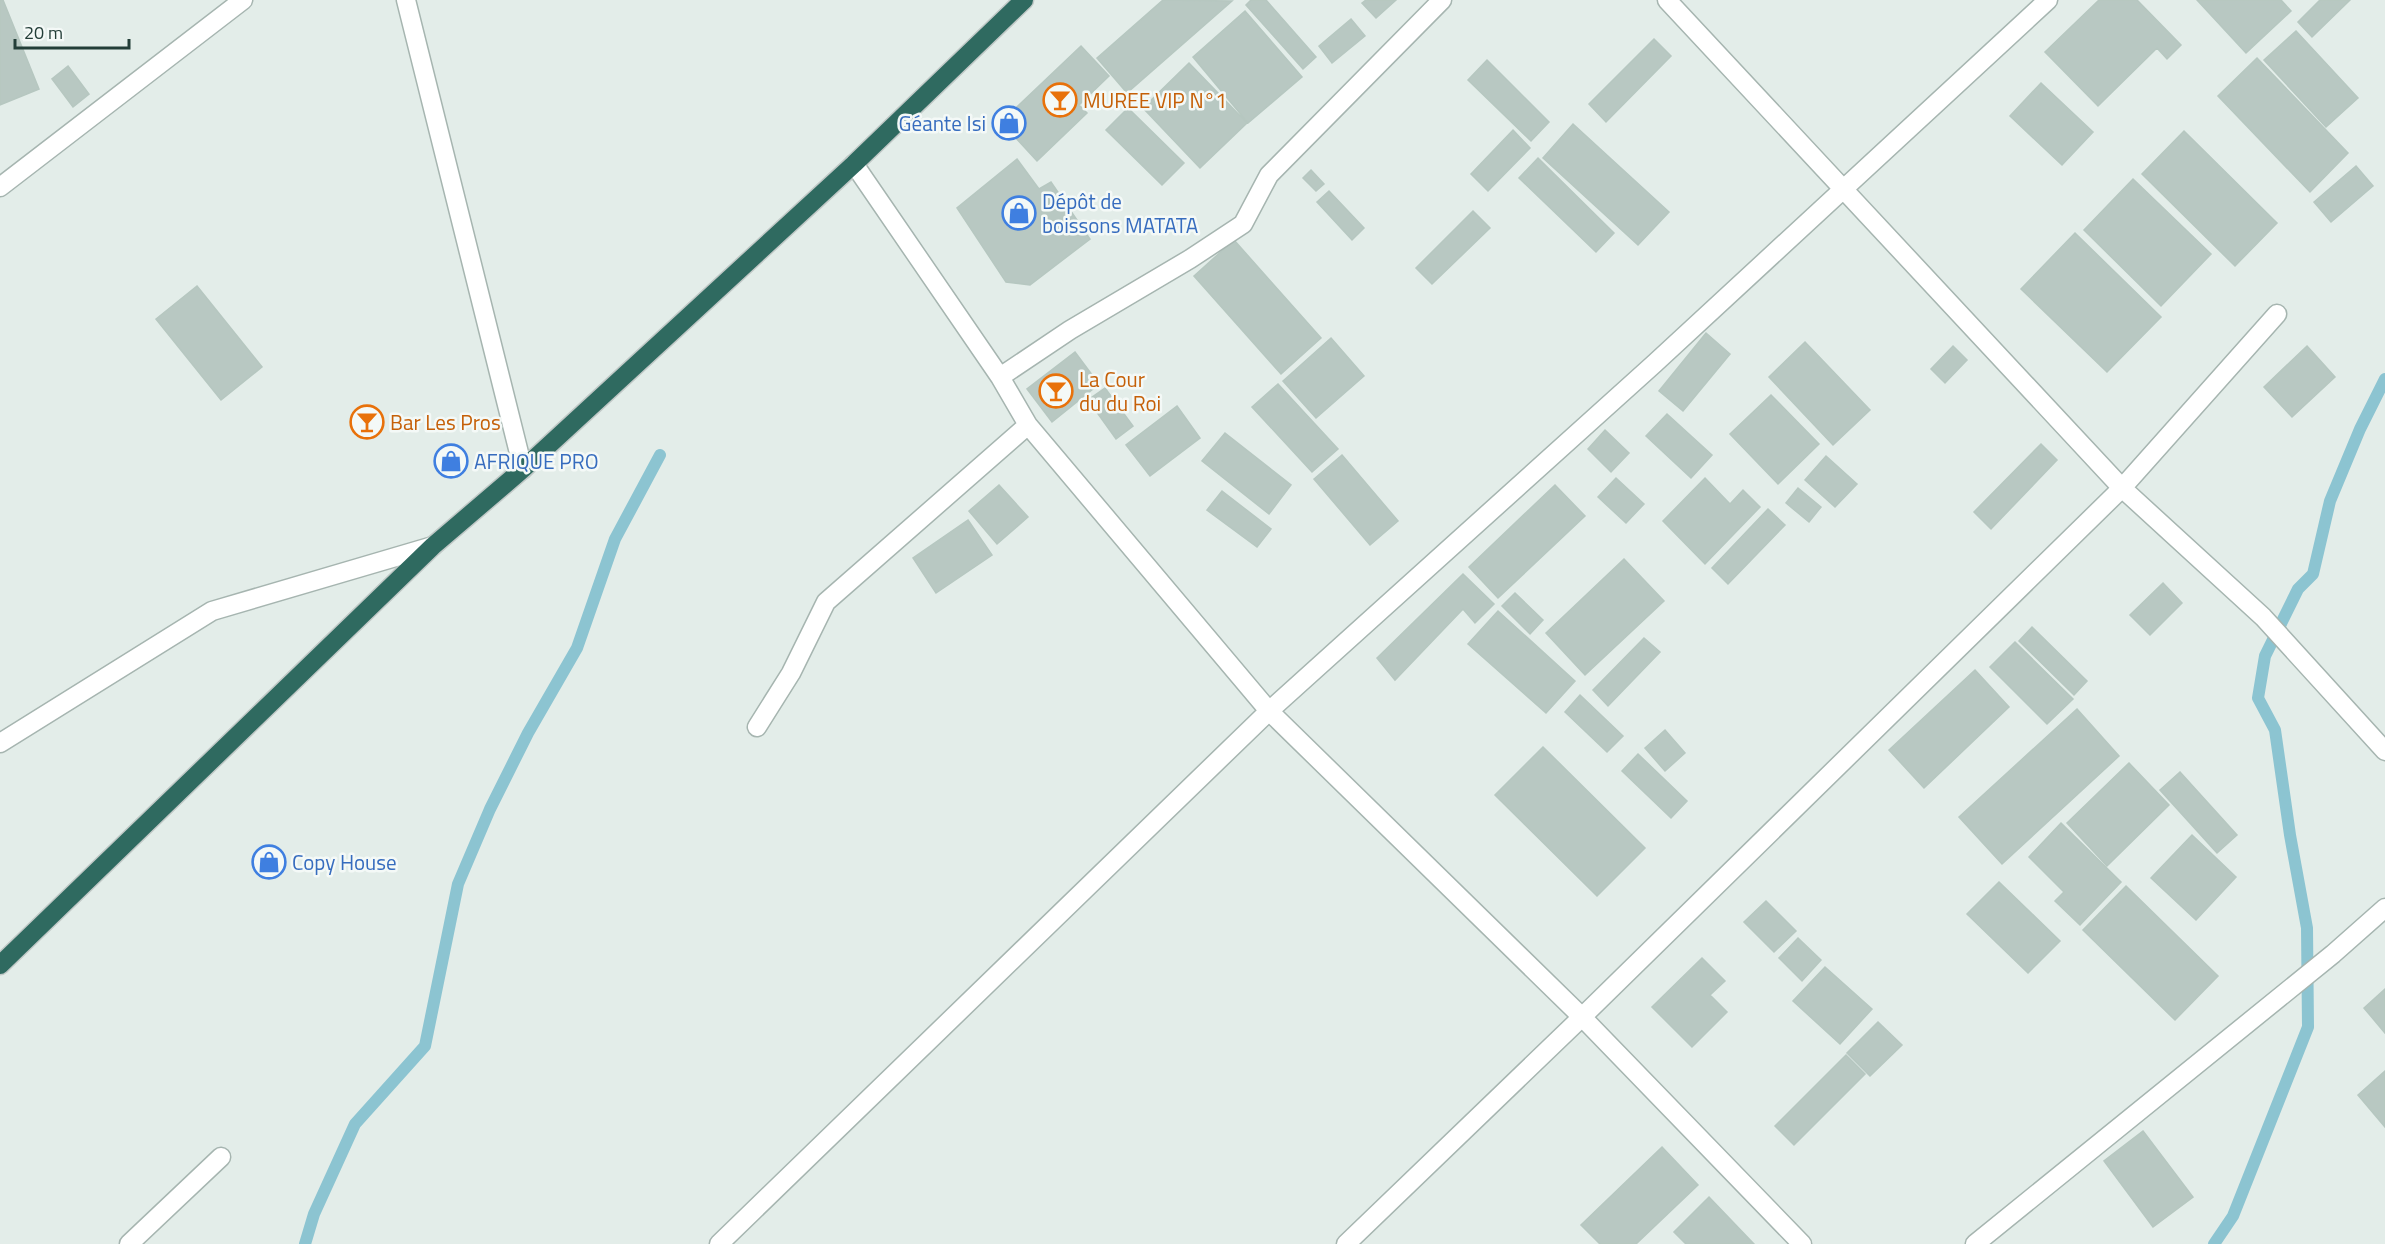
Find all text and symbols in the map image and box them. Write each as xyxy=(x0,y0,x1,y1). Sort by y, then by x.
scale bar xyxy=(15,12,129,50)
text: 20 m xyxy=(24,19,63,46)
bar icon: MUREE VIP N°1 xyxy=(1042,82,1078,118)
place label: MUREE VIP N°1 xyxy=(1083,84,1227,116)
shop icon: Géante Isi xyxy=(991,105,1027,141)
place label: Géante Isi xyxy=(899,107,986,139)
place label: Dépôt de boissons MATATA xyxy=(1042,185,1199,241)
shop icon: Dépôt de boissons MATATA xyxy=(1001,195,1037,231)
place label: La Cour du du Roi xyxy=(1079,363,1161,419)
bar icon: La Cour du du Roi xyxy=(1038,373,1074,409)
bar icon: Bar Les Pros xyxy=(349,404,385,440)
place label: Bar Les Pros xyxy=(390,406,501,438)
shop icon: AFRIQUE PRO xyxy=(433,443,469,479)
place label: AFRIQUE PRO xyxy=(474,445,599,477)
shop icon: Copy House xyxy=(251,844,287,880)
place label: Copy House xyxy=(292,846,397,878)

